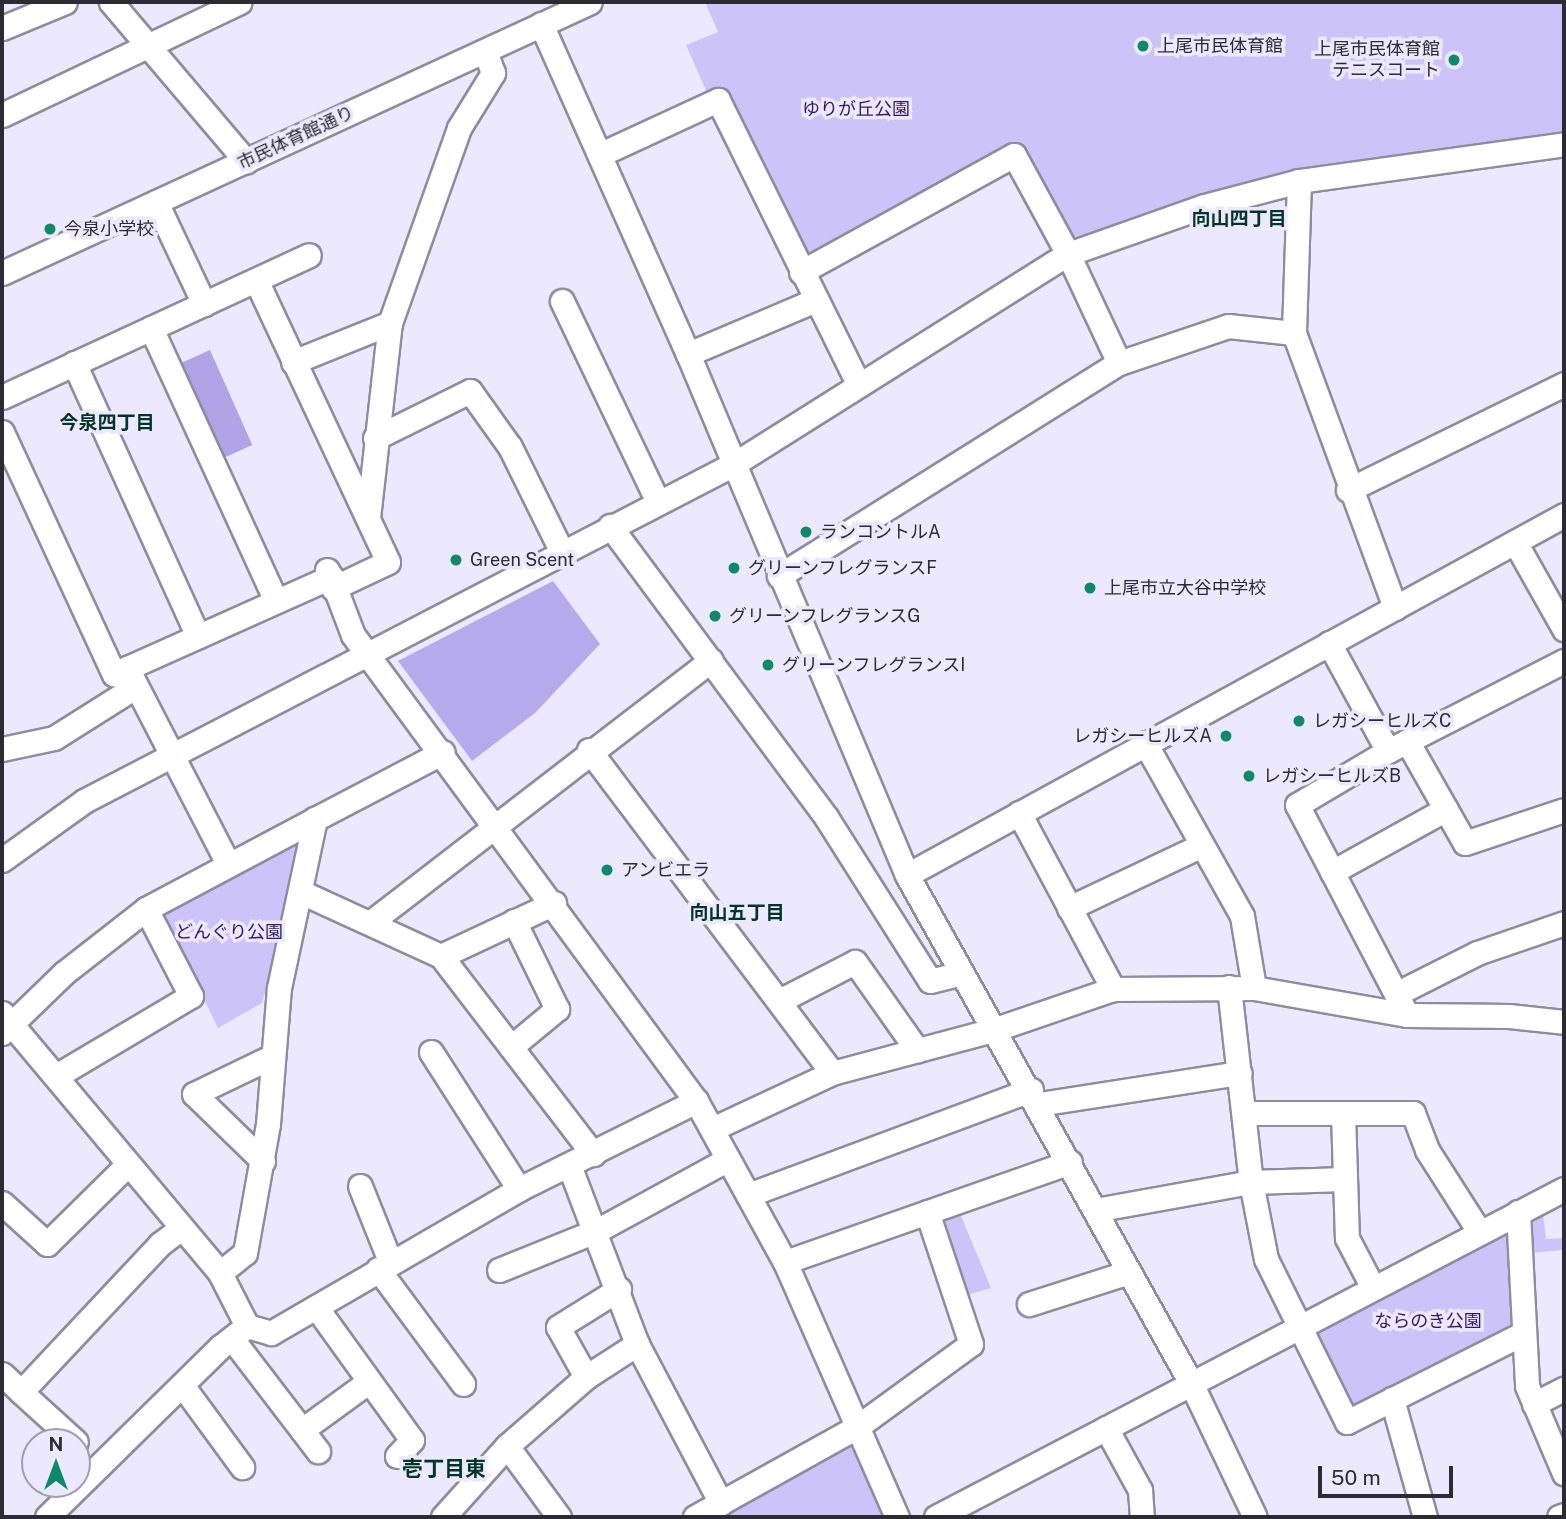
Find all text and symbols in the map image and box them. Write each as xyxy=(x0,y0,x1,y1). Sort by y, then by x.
place label: 上尾市民体育館 xyxy=(1157,35,1283,57)
marker: 上尾市民体育館 xyxy=(1135,38,1151,54)
place label: 上尾市民体育館 テニスコート xyxy=(1314,39,1440,82)
marker: 上尾市民体育館 テニスコート xyxy=(1446,52,1462,68)
park label: ゆりが丘公園 xyxy=(802,98,910,120)
street label: 市民体育館通り xyxy=(234,102,358,174)
district label: 向山四丁目 xyxy=(1192,208,1286,230)
place label: 今泉小学校 xyxy=(64,218,154,240)
marker: 今泉小学校 xyxy=(42,221,58,237)
district label: 今泉四丁目 xyxy=(60,412,154,434)
place label: ランコントルA xyxy=(820,521,941,543)
marker: ランコントルA xyxy=(798,524,814,540)
place label: Green Scent xyxy=(470,549,574,571)
marker: Green Scent xyxy=(448,552,464,568)
place label: グリーンフレグランスF xyxy=(748,557,939,579)
marker: グリーンフレグランスF xyxy=(726,560,742,576)
place label: 上尾市立大谷中学校 xyxy=(1104,577,1266,599)
marker: 上尾市立大谷中学校 xyxy=(1082,580,1098,596)
place label: グリーンフレグランスG xyxy=(729,605,922,627)
marker: グリーンフレグランスG xyxy=(707,608,723,624)
place label: グリーンフレグランスI xyxy=(782,654,967,676)
marker: グリーンフレグランスI xyxy=(760,657,776,673)
place label: レガシーヒルズC xyxy=(1313,710,1451,732)
marker: レガシーヒルズC xyxy=(1291,713,1307,729)
place label: レガシーヒルズA xyxy=(1073,725,1212,747)
marker: レガシーヒルズA xyxy=(1218,728,1234,744)
place label: レガシーヒルズB xyxy=(1263,765,1401,787)
marker: レガシーヒルズB xyxy=(1241,768,1257,784)
place label: アンビエラ xyxy=(621,859,711,881)
marker: アンビエラ xyxy=(599,862,615,878)
district label: 向山五丁目 xyxy=(690,902,784,924)
park label: どんぐり公園 xyxy=(175,921,283,943)
park label: ならのき公園 xyxy=(1374,1310,1482,1332)
north arrow xyxy=(21,1428,91,1498)
text: N xyxy=(49,1433,63,1455)
scale bar xyxy=(1321,1452,1456,1496)
district label: 壱丁目東 xyxy=(402,1456,486,1482)
text: 50 m xyxy=(1331,1465,1381,1490)

